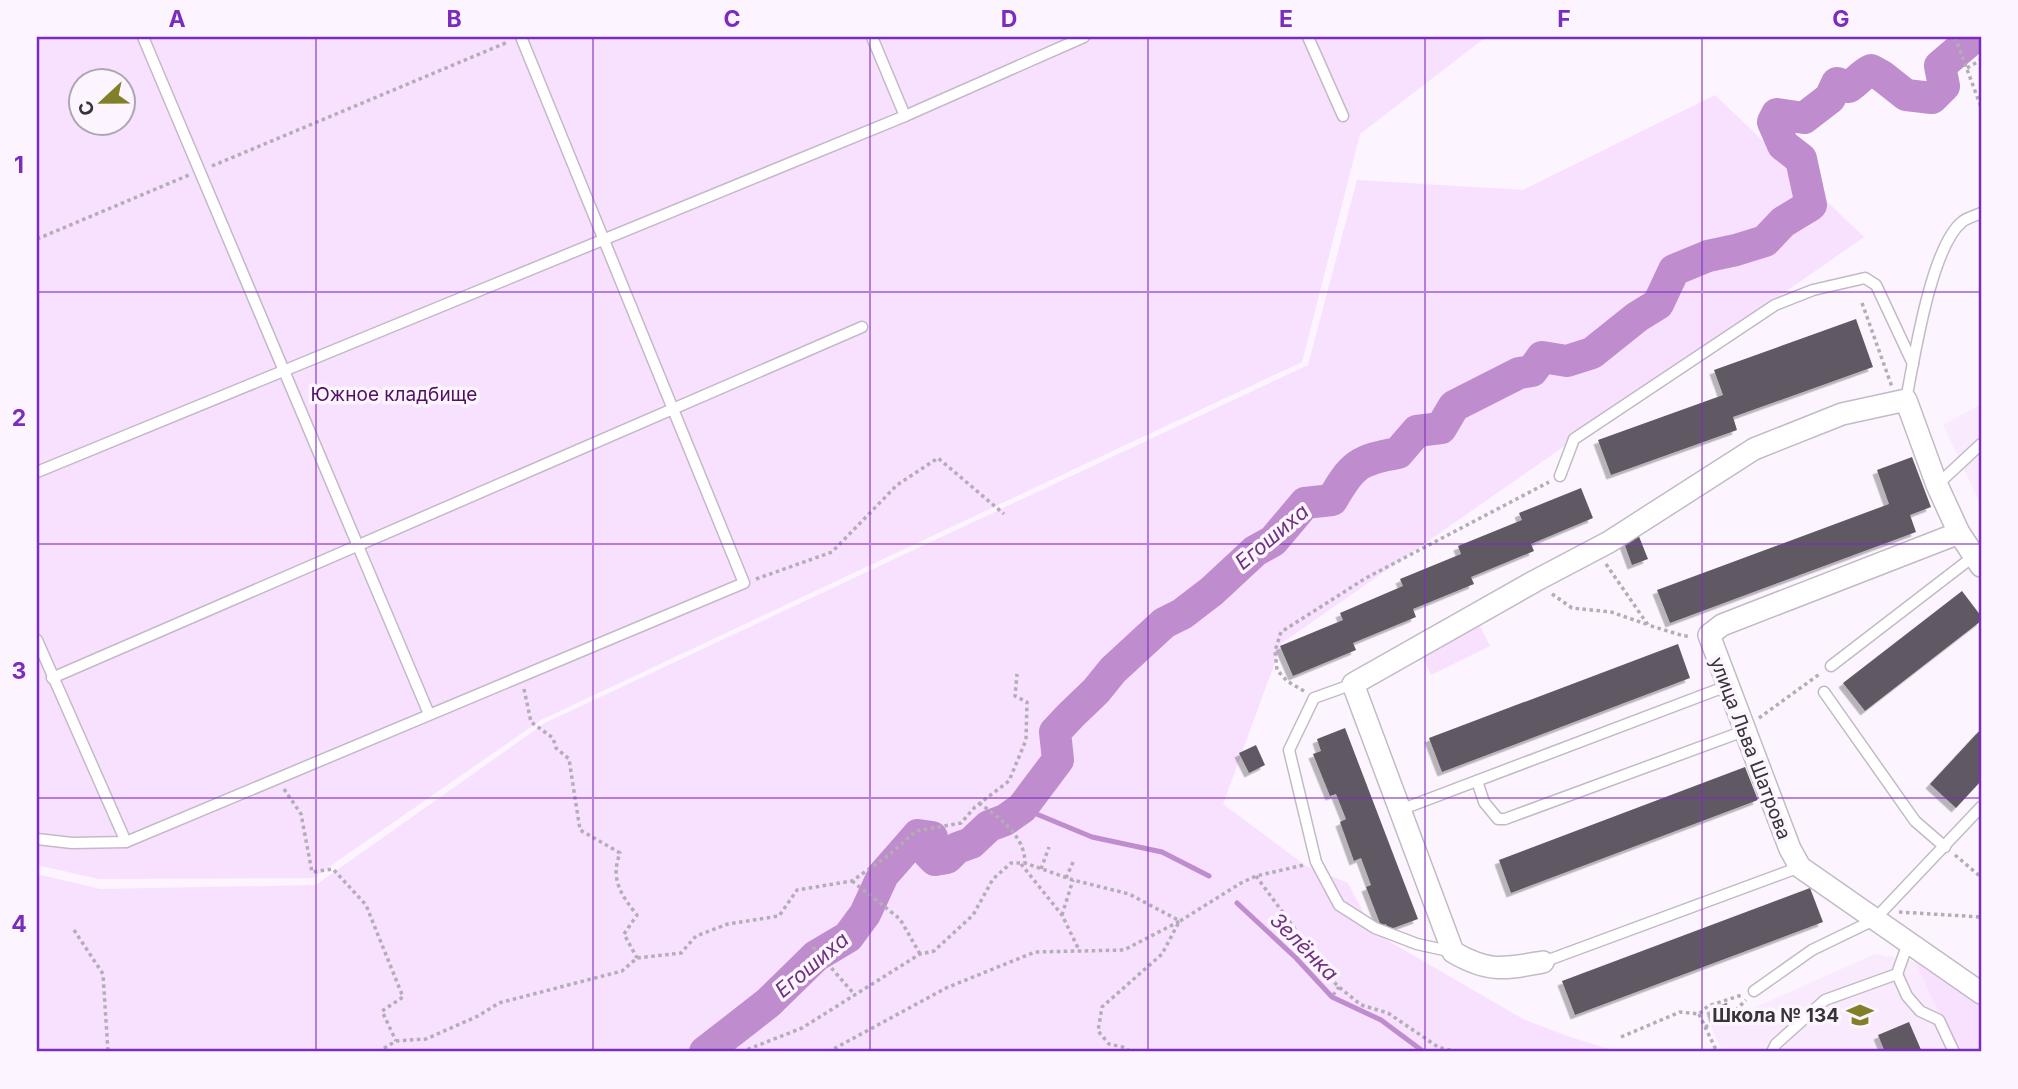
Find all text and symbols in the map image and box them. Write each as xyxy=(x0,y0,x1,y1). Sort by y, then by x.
text: A xyxy=(168,5,186,33)
text: B xyxy=(446,5,462,33)
text: C xyxy=(723,5,741,33)
text: D xyxy=(1001,5,1017,33)
text: E xyxy=(1279,5,1293,33)
text: F xyxy=(1557,5,1571,33)
text: G xyxy=(1832,5,1850,33)
north arrow xyxy=(66,66,136,136)
text: С xyxy=(73,97,100,119)
text: 1 xyxy=(14,151,24,179)
park label: Южное кладбище xyxy=(311,383,477,406)
text: 2 xyxy=(12,404,26,432)
water label: Егошиха xyxy=(1230,499,1314,575)
street label: улица Льва Шатрова xyxy=(1705,654,1796,843)
text: 3 xyxy=(12,657,26,685)
water label: Зелёнка xyxy=(1265,907,1344,986)
text: 4 xyxy=(11,910,27,938)
water label: Егошиха xyxy=(770,927,854,1003)
school or university icon: Школа № 134 xyxy=(1845,1000,1875,1030)
place label: Школа № 134 xyxy=(1712,1004,1839,1027)

